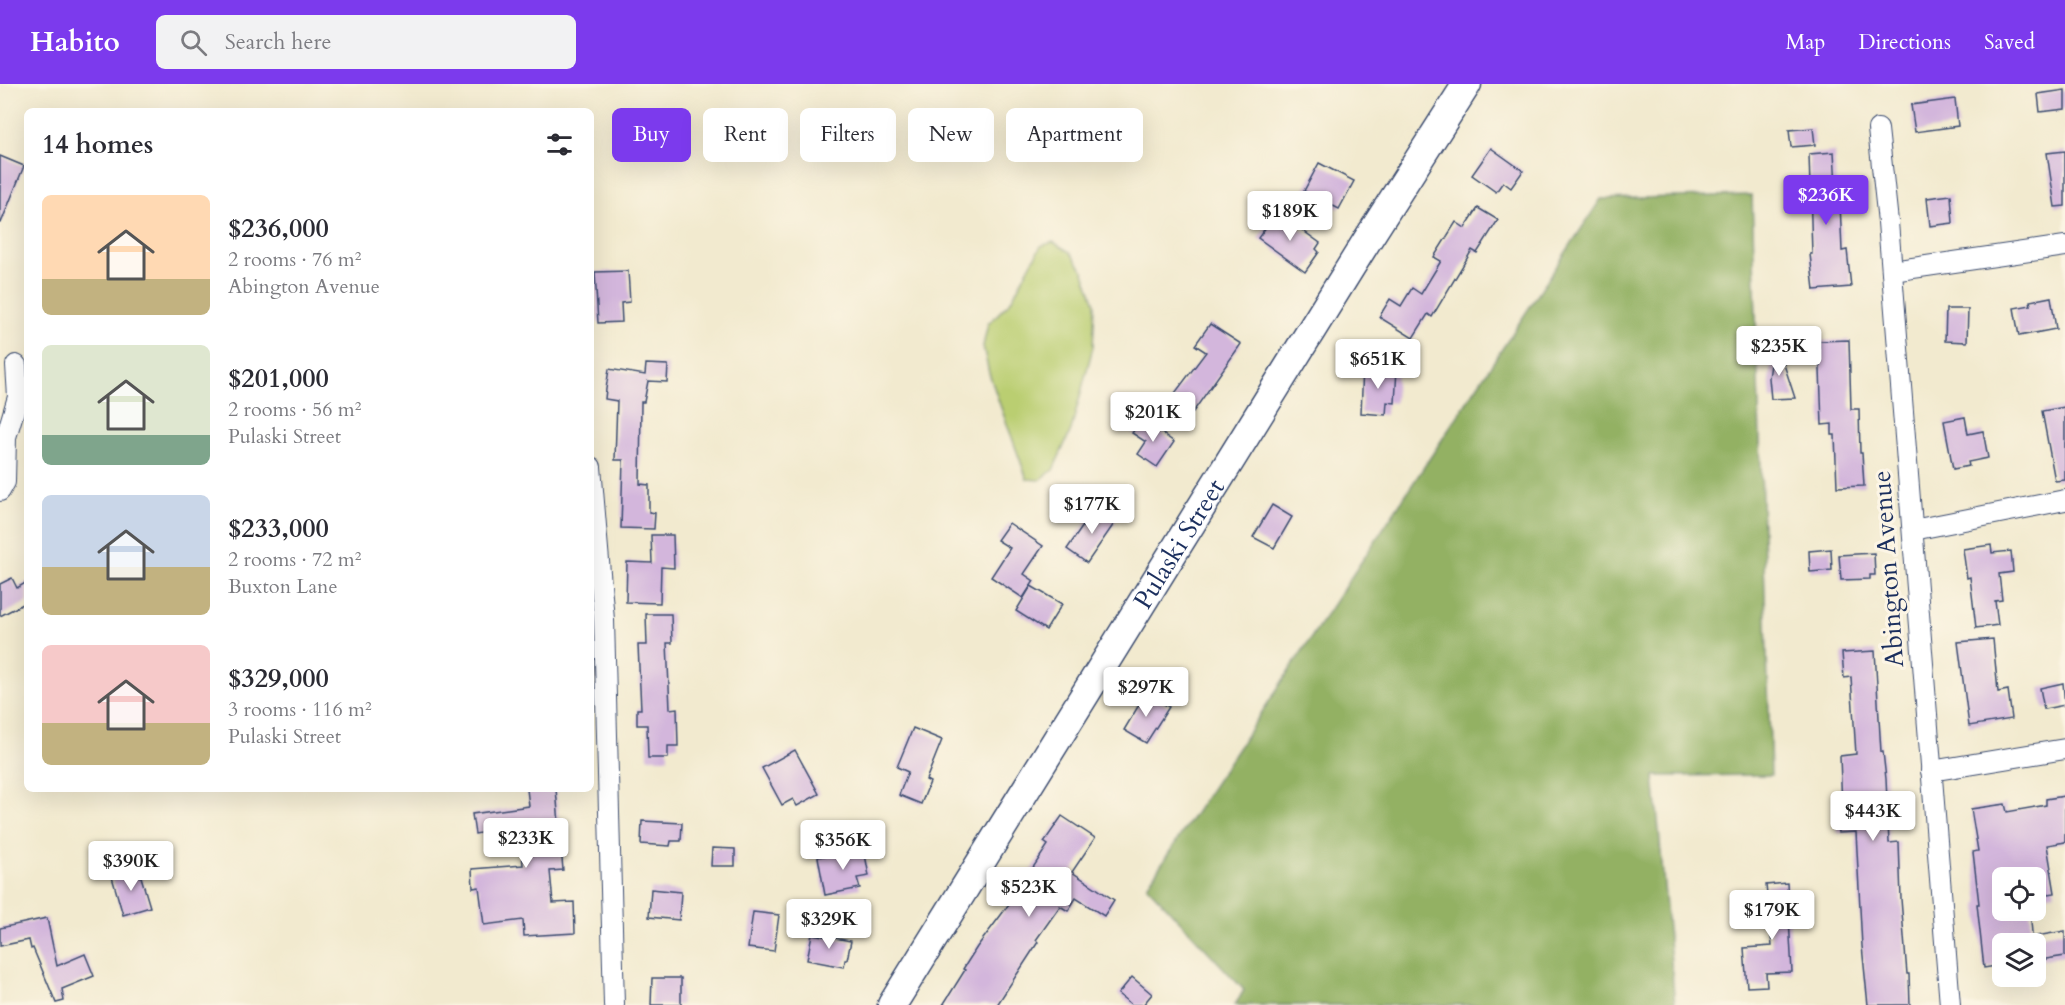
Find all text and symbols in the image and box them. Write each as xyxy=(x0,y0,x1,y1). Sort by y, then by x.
search box xyxy=(156,15,576,69)
text: Habito xyxy=(30,23,120,61)
icon: search xyxy=(177,26,210,59)
text: Search here xyxy=(225,27,331,57)
text: Map xyxy=(1785,28,1825,57)
text: Directions xyxy=(1858,28,1951,57)
text: Saved xyxy=(1984,28,2035,57)
chip: Buy xyxy=(612,108,691,162)
chip: Rent xyxy=(703,108,788,162)
chip: Filters xyxy=(800,108,896,162)
chip: New xyxy=(908,108,994,162)
chip: Apartment xyxy=(1006,108,1143,162)
text: 14 homes xyxy=(42,127,153,162)
icon: filters xyxy=(543,128,576,161)
pin: $236K xyxy=(1784,175,1868,226)
text: $236K xyxy=(1797,181,1855,208)
pin: $189K xyxy=(1248,191,1332,242)
text: $189K xyxy=(1261,197,1319,224)
text: $236,000 xyxy=(228,211,329,246)
icon: home xyxy=(90,219,162,291)
text: 2 rooms · 76 m² xyxy=(228,246,361,273)
text: Abington Avenue xyxy=(228,273,380,300)
pin: $235K xyxy=(1737,326,1821,377)
text: $235K xyxy=(1750,332,1808,359)
pin: $651K xyxy=(1336,339,1420,390)
text: $651K xyxy=(1349,345,1407,372)
text: $201,000 xyxy=(228,361,329,396)
icon: home xyxy=(90,369,162,441)
pin: $201K xyxy=(1111,392,1195,443)
text: 2 rooms · 56 m² xyxy=(228,396,361,423)
text: $201K xyxy=(1124,398,1182,425)
text: Pulaski Street xyxy=(228,423,341,450)
street label: Abington Avenue xyxy=(1864,469,1912,669)
street label: Pulaski Street xyxy=(1125,472,1232,615)
pin: $177K xyxy=(1050,484,1134,535)
text: $177K xyxy=(1063,490,1121,517)
text: $233,000 xyxy=(228,511,329,546)
icon: home xyxy=(90,519,162,591)
text: 2 rooms · 72 m² xyxy=(228,546,361,573)
text: Buxton Lane xyxy=(228,573,338,600)
text: $329,000 xyxy=(228,661,329,696)
pin: $297K xyxy=(1104,667,1188,718)
icon: home xyxy=(90,669,162,741)
text: $297K xyxy=(1117,673,1175,700)
text: 3 rooms · 116 m² xyxy=(228,696,372,723)
text: Pulaski Street xyxy=(228,723,341,750)
pin: $443K xyxy=(1831,791,1915,842)
text: $443K xyxy=(1844,797,1902,824)
pin: $233K xyxy=(484,818,568,869)
pin: $356K xyxy=(801,820,885,871)
text: $233K xyxy=(497,824,555,851)
text: $356K xyxy=(814,826,872,853)
pin: $390K xyxy=(89,841,173,892)
text: $390K xyxy=(102,847,160,874)
pin: $523K xyxy=(987,867,1071,918)
map controls xyxy=(1992,867,2046,987)
button: locate xyxy=(1992,867,2046,921)
text: $523K xyxy=(1000,873,1058,900)
pin: $179K xyxy=(1730,890,1814,941)
text: $179K xyxy=(1743,896,1801,923)
pin: $329K xyxy=(787,899,871,950)
text: $329K xyxy=(800,905,858,932)
button: layers xyxy=(1992,933,2046,987)

